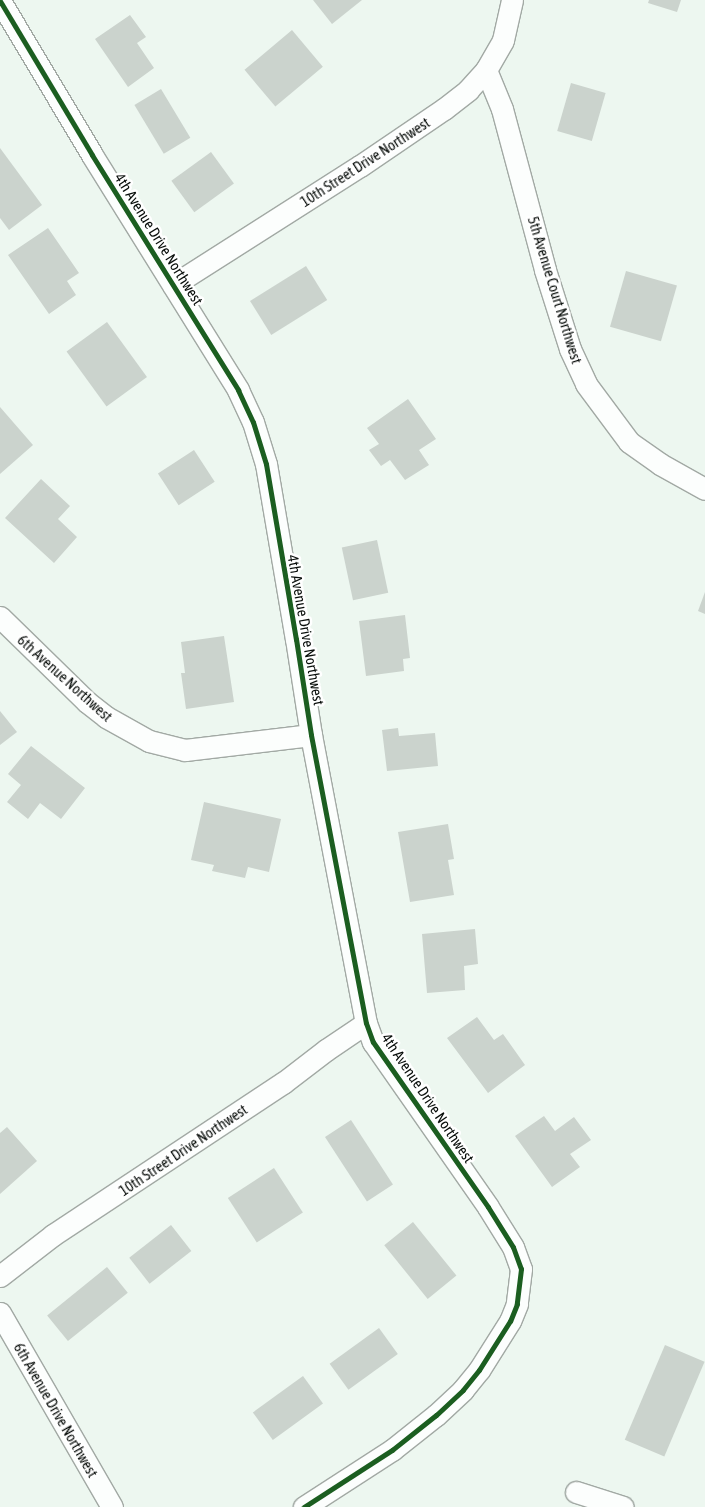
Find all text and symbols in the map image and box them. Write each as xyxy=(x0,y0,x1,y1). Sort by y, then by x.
street label: 10th Street Drive Northwest xyxy=(297,113,433,211)
street label: 4th Avenue Drive Northwest xyxy=(111,170,207,308)
street label: 5th Avenue Court Northwest xyxy=(524,214,586,366)
street label: 4th Avenue Drive Northwest xyxy=(284,553,328,707)
street label: 6th Avenue Northwest xyxy=(14,631,116,725)
street label: 4th Avenue Drive Northwest xyxy=(378,1030,478,1166)
street label: 10th Street Drive Northwest xyxy=(115,1100,251,1200)
street label: 6th Avenue Drive Northwest xyxy=(10,1339,102,1481)

